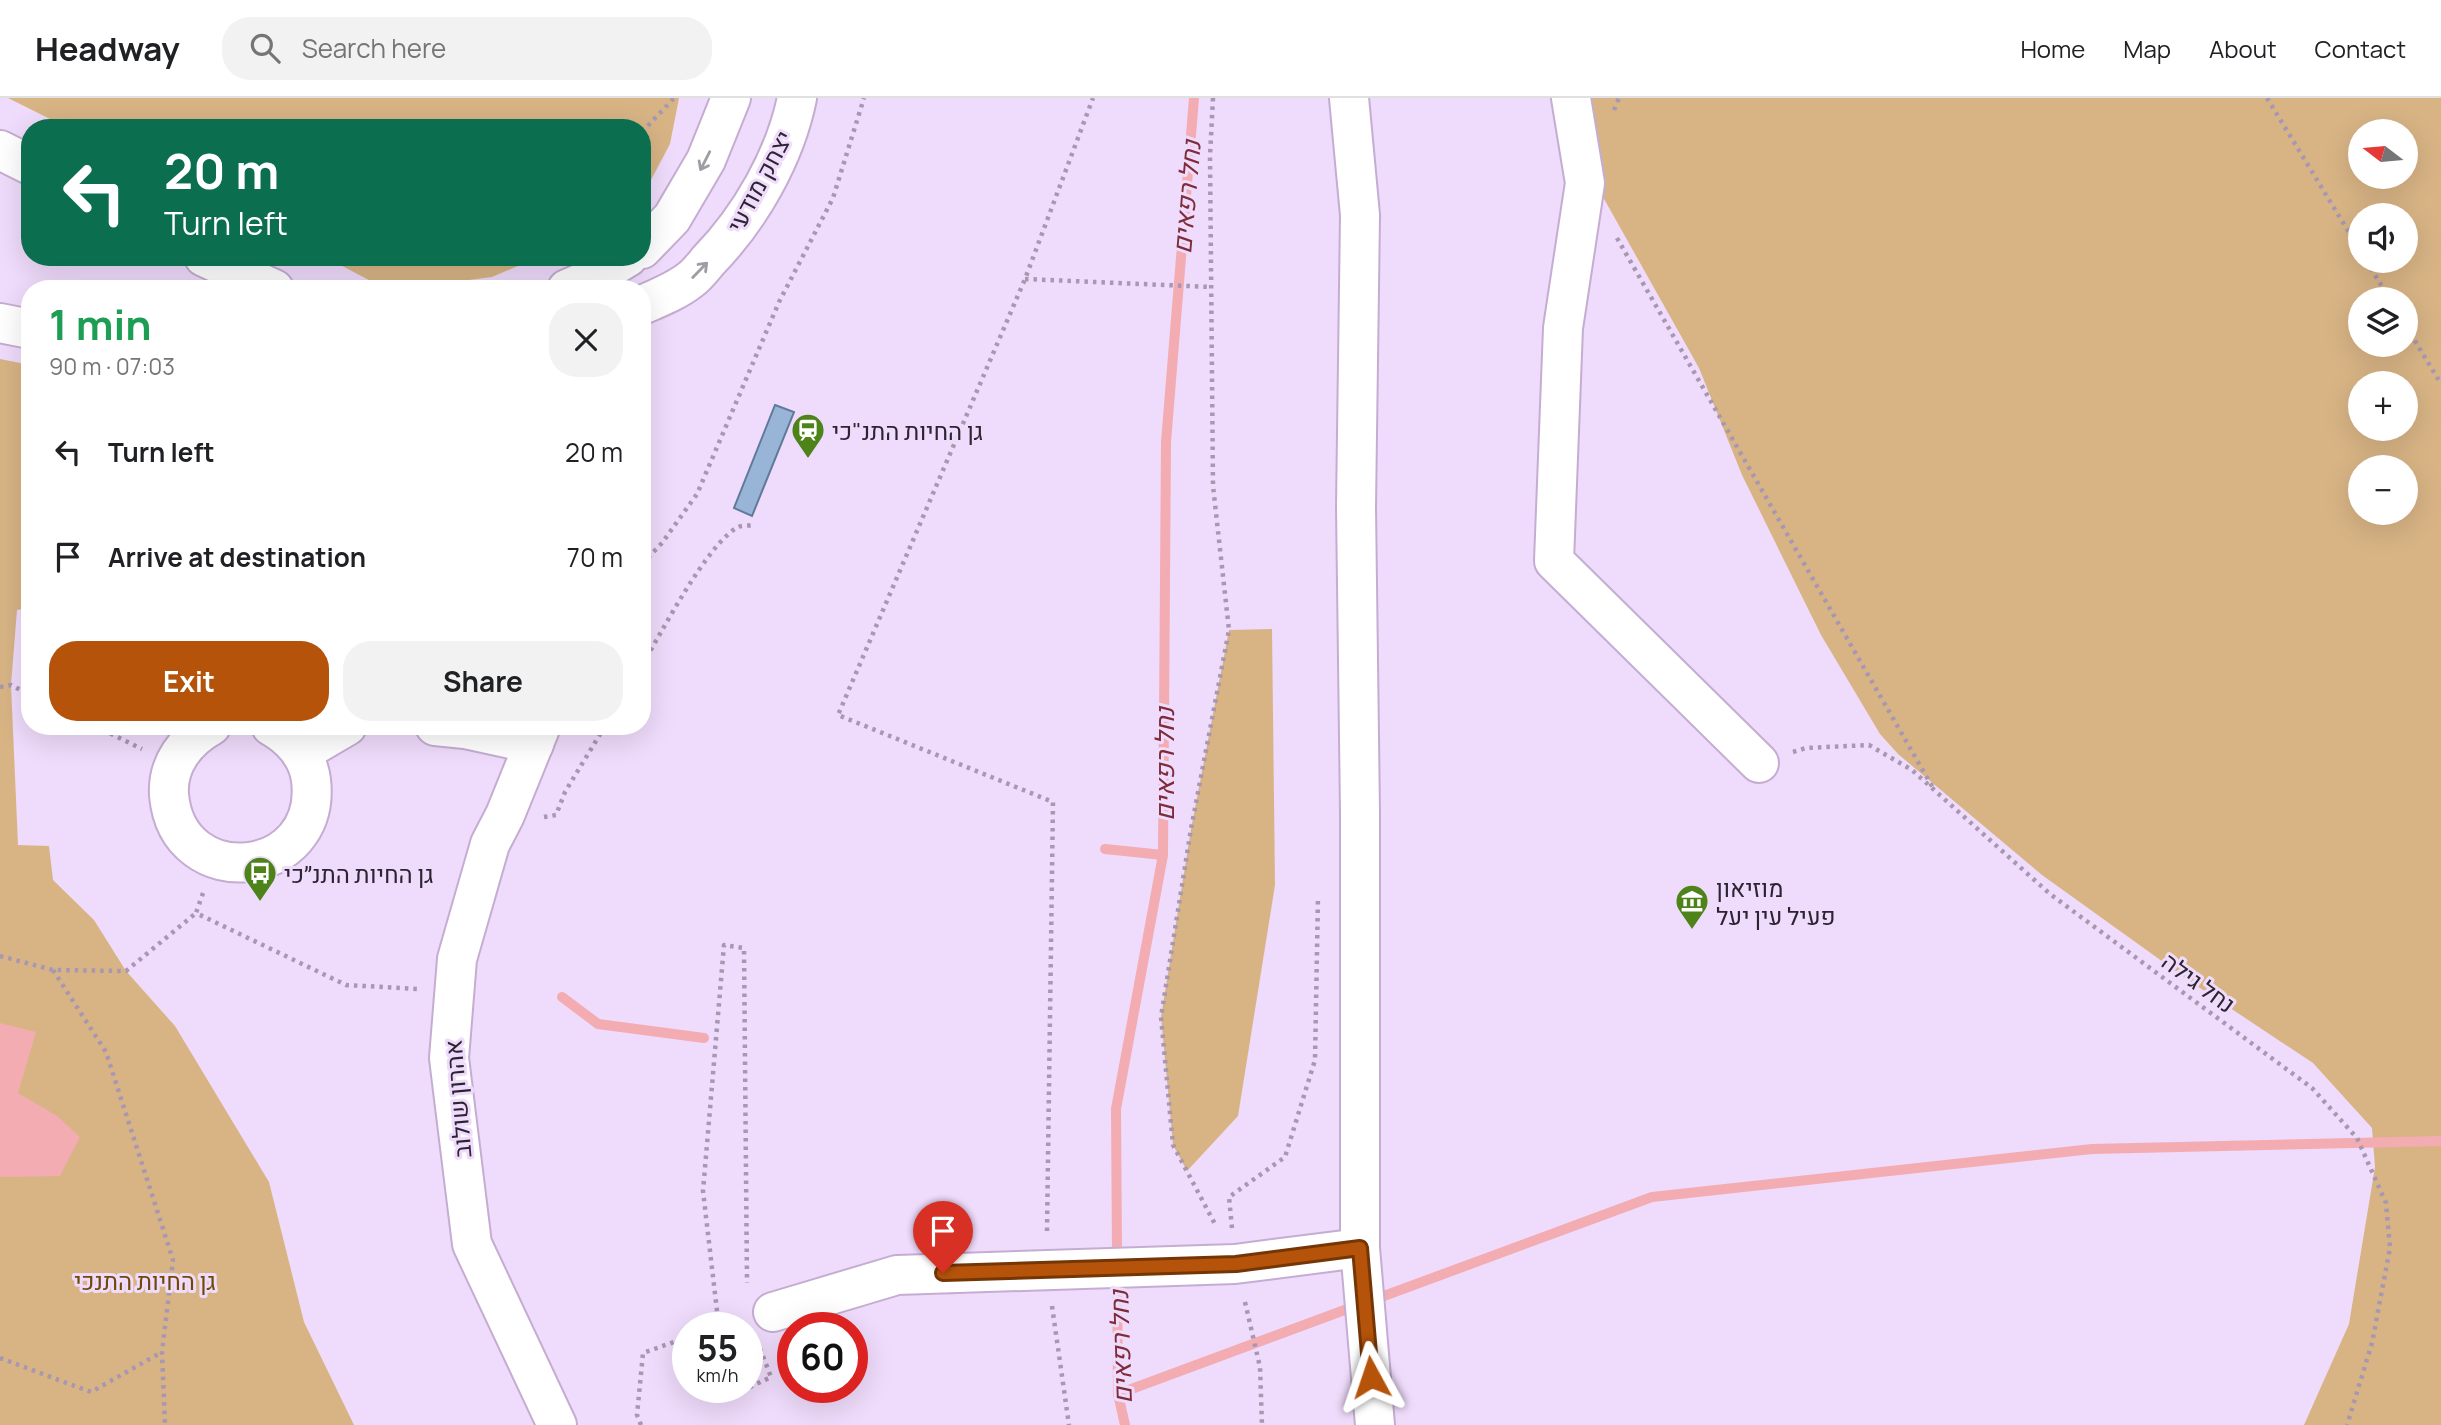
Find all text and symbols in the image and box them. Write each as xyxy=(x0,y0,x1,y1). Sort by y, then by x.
search box xyxy=(222,17,712,80)
text: Headway xyxy=(35,26,180,71)
icon: search xyxy=(246,29,284,67)
text: Search here xyxy=(302,30,446,66)
text: Home xyxy=(2020,32,2085,65)
text: Map xyxy=(2123,32,2171,65)
text: About xyxy=(2209,32,2277,65)
text: Contact xyxy=(2315,32,2406,65)
north arrow xyxy=(2348,119,2418,189)
map controls xyxy=(2348,119,2418,525)
street label: יצחק מודעי xyxy=(718,124,800,238)
text: 20 m xyxy=(164,137,279,204)
water label: נחל רפאים xyxy=(1163,137,1209,255)
icon: left xyxy=(49,147,140,238)
one-way arrow xyxy=(697,150,711,171)
text: Turn left xyxy=(164,201,288,245)
button: sound xyxy=(2348,203,2418,273)
one-way arrow xyxy=(692,261,708,279)
button: layers xyxy=(2348,287,2418,357)
text: 1 min xyxy=(49,295,152,353)
button: close xyxy=(549,303,623,377)
text: 90 m · 07:03 xyxy=(49,350,175,382)
button: + xyxy=(2348,371,2418,441)
station icon: גן החיות התנ"כי xyxy=(789,411,827,460)
place label: גן החיות התנ"כי xyxy=(832,414,983,447)
icon: left xyxy=(49,433,87,471)
text: Turn left xyxy=(108,434,215,470)
text: 20 m xyxy=(565,434,623,470)
button: − xyxy=(2348,455,2418,525)
icon: arrive xyxy=(49,538,87,576)
text: Arrive at destination xyxy=(108,539,366,575)
text: 70 m xyxy=(567,539,623,575)
button: Exit xyxy=(49,641,329,721)
button: Share xyxy=(343,641,623,721)
water label: נחל רפאים xyxy=(1146,705,1182,821)
bus stop icon: גן החיות התנ״כי xyxy=(241,854,279,903)
place label: גן החיות התנ״כי xyxy=(284,857,434,890)
place label: מוזיאון פעיל עין יעל xyxy=(1716,871,1836,932)
museum icon: מוזיאון פעיל עין יעל xyxy=(1673,882,1711,931)
street label: נחל גילה xyxy=(2156,944,2242,1020)
street label: אהרון שולוב xyxy=(435,1039,479,1159)
pin xyxy=(913,1201,973,1273)
icon: arrive xyxy=(924,1212,962,1250)
park label: גן החיות התנכי xyxy=(74,1264,216,1297)
water label: נחל רפאים xyxy=(1100,1288,1140,1405)
speed limit sign: 60 xyxy=(777,1312,868,1403)
text: 55 xyxy=(697,1324,738,1372)
position arrow xyxy=(1334,1340,1408,1414)
text: km/h xyxy=(697,1363,738,1387)

